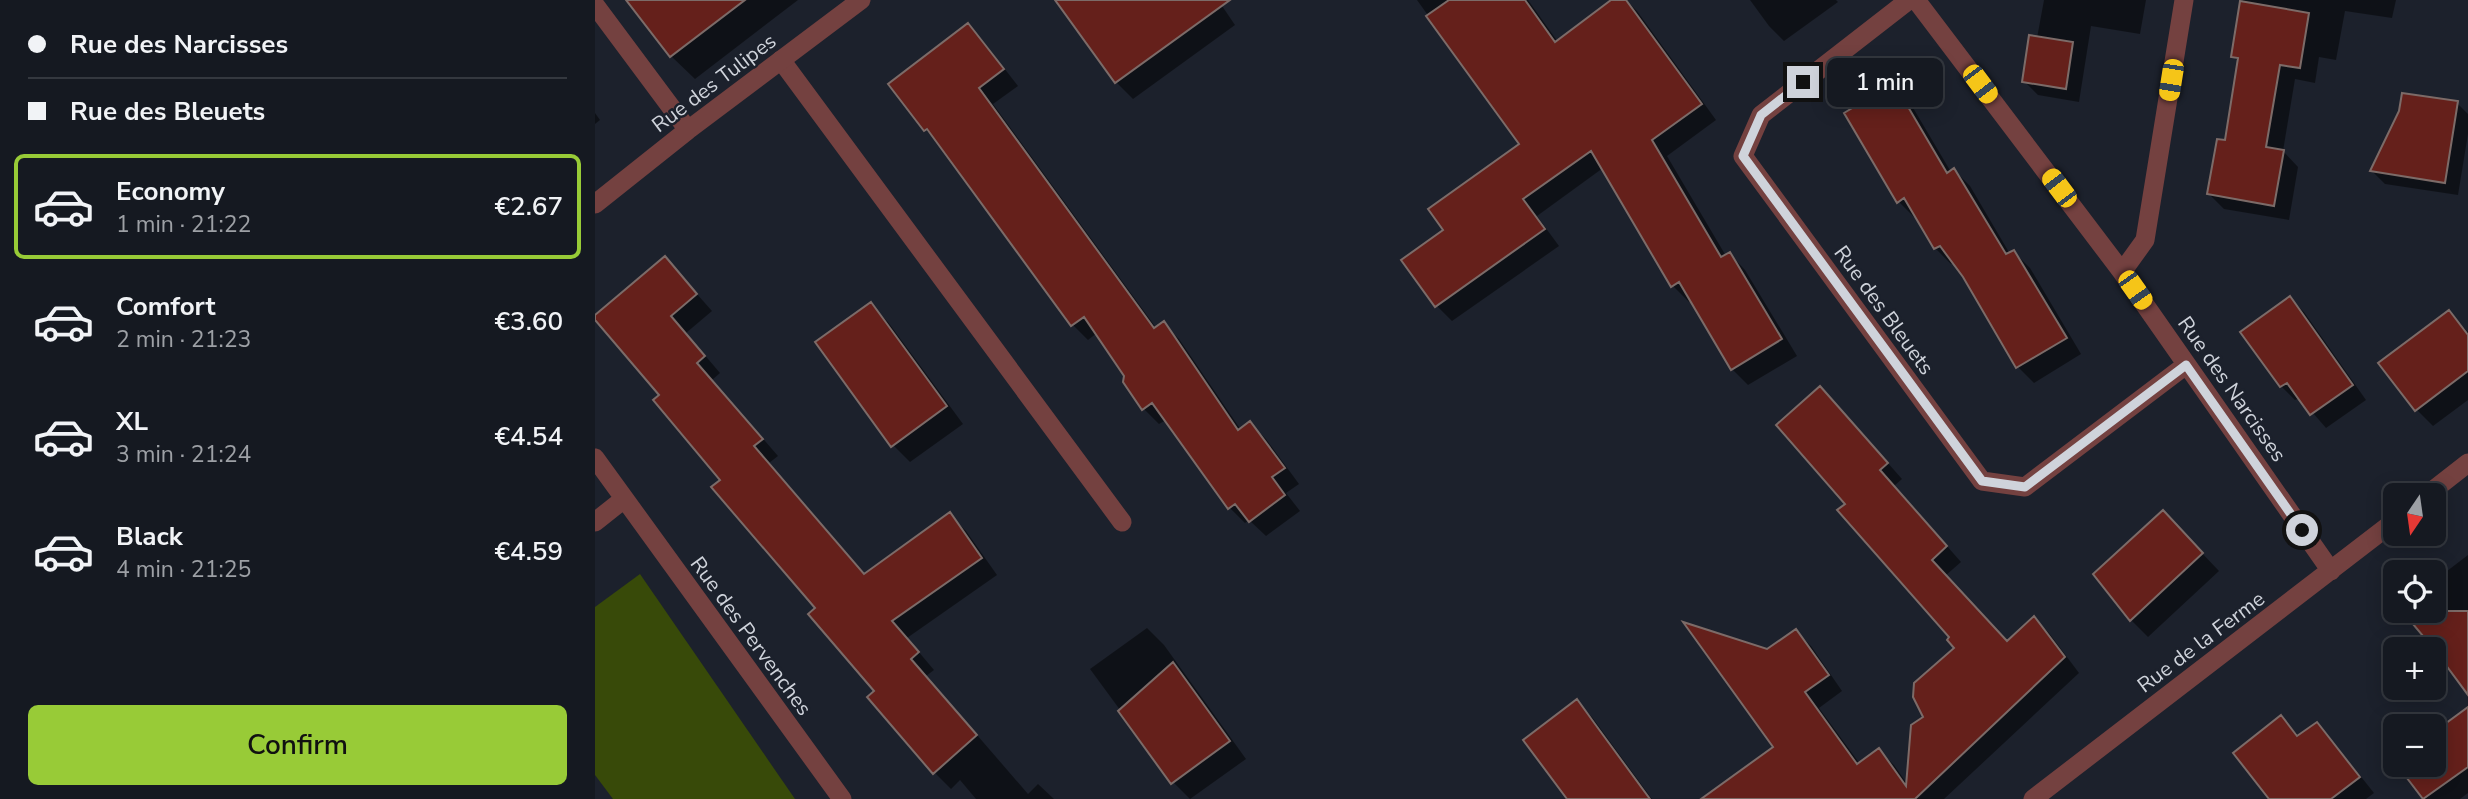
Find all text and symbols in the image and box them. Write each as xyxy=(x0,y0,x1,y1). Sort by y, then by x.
text: Rue des Narcisses xyxy=(70,27,288,62)
street label: Rue des Tulipes xyxy=(646,27,782,139)
callout: 1 min xyxy=(1827,57,1943,106)
car xyxy=(2158,58,2185,102)
car xyxy=(1959,61,2002,107)
route end xyxy=(1787,66,1819,98)
text: 1 min xyxy=(1856,67,1914,98)
text: Rue des Bleuets xyxy=(70,94,265,129)
car xyxy=(2038,165,2081,211)
text: Economy xyxy=(116,174,225,209)
icon: car xyxy=(32,175,95,238)
text: €2.67 xyxy=(494,189,563,224)
text: 1 min · 21:22 xyxy=(116,209,251,240)
street label: Rue des Bleuets xyxy=(1828,240,1940,380)
car xyxy=(2115,267,2156,313)
text: Comfort xyxy=(116,289,216,324)
icon: car xyxy=(32,290,95,353)
text: €3.60 xyxy=(494,304,563,339)
street label: Rue des Narcisses xyxy=(2171,311,2293,467)
text: 2 min · 21:23 xyxy=(116,324,251,355)
text: XL xyxy=(116,404,148,439)
icon: car xyxy=(32,405,95,468)
text: €4.54 xyxy=(494,419,563,454)
text: 3 min · 21:24 xyxy=(116,439,251,470)
north arrow xyxy=(2383,483,2447,546)
map controls xyxy=(2383,483,2446,777)
route start xyxy=(2286,514,2318,546)
text: Black xyxy=(116,519,183,554)
icon: car xyxy=(32,520,95,583)
text: €4.59 xyxy=(494,534,563,569)
street label: Rue des Pervenches xyxy=(684,551,818,721)
text: 4 min · 21:25 xyxy=(116,554,251,585)
button: locate xyxy=(2383,560,2446,623)
street label: Rue de la Ferme xyxy=(2132,585,2270,699)
button: + xyxy=(2383,637,2446,700)
button: Confirm xyxy=(28,705,567,785)
button: − xyxy=(2383,714,2446,777)

